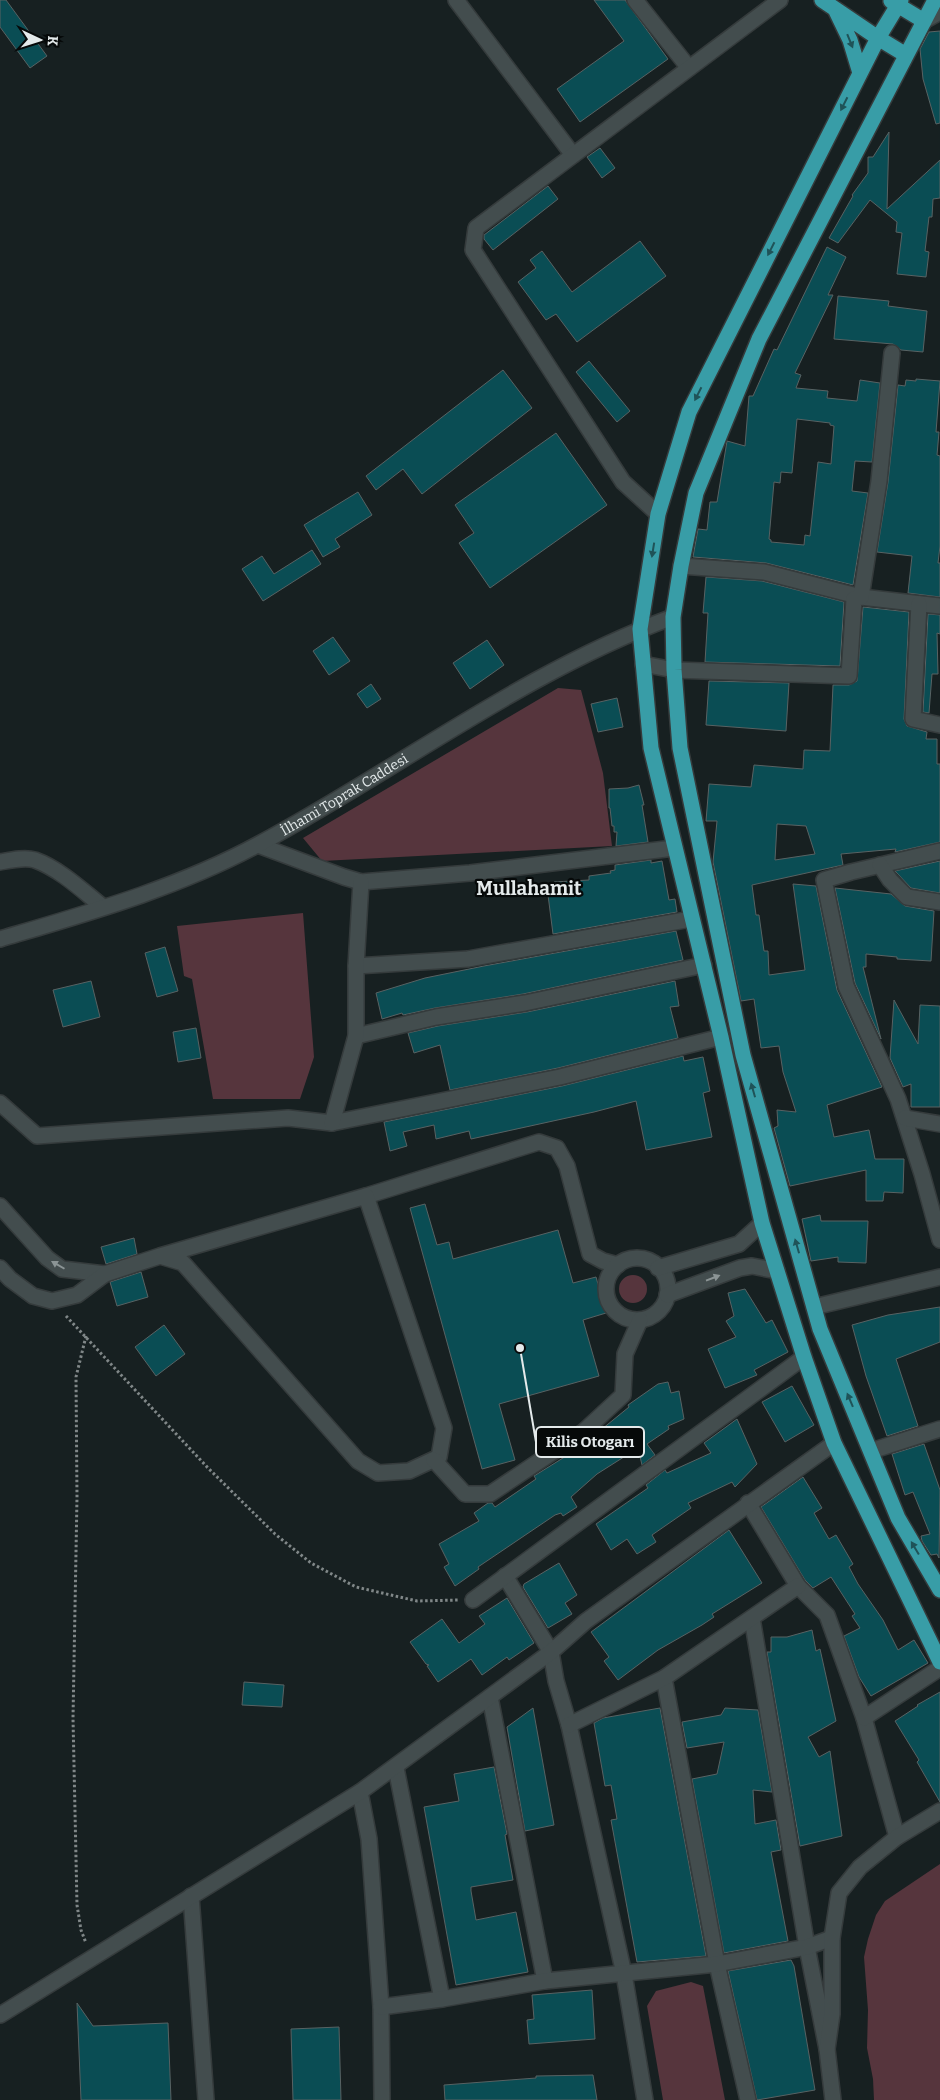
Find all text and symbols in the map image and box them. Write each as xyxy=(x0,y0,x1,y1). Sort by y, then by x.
north arrow xyxy=(15,15,65,65)
one-way arrow xyxy=(846,34,854,48)
text: K xyxy=(44,35,61,46)
one-way arrow xyxy=(840,97,848,111)
one-way arrow xyxy=(767,242,775,256)
one-way arrow xyxy=(694,387,702,401)
one-way arrow xyxy=(648,542,656,558)
street label: İlhami Toprak Caddesi xyxy=(277,750,411,839)
district label: Mullahamit xyxy=(476,877,582,900)
one-way arrow xyxy=(748,1082,756,1097)
one-way arrow xyxy=(793,1239,801,1254)
one-way arrow xyxy=(51,1261,66,1269)
one-way arrow xyxy=(706,1274,721,1282)
one-way arrow xyxy=(846,1392,854,1407)
callout: Kilis Otogarı xyxy=(536,1427,644,1457)
text: Kilis Otogarı xyxy=(546,1433,635,1451)
one-way arrow xyxy=(911,1542,920,1555)

